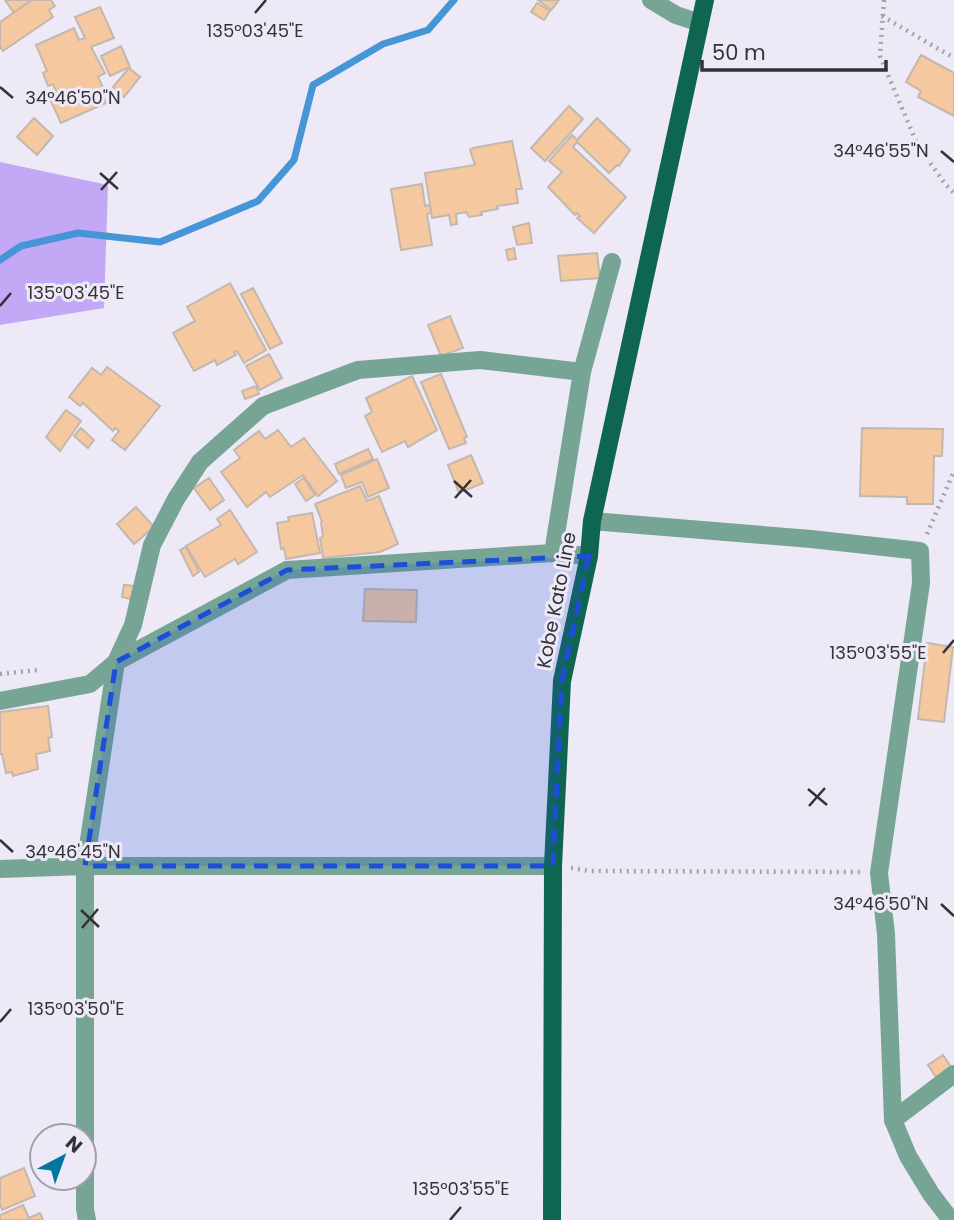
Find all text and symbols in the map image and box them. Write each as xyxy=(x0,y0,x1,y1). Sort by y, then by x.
text: 135°03'45"E xyxy=(207,18,303,43)
scale bar xyxy=(702,28,886,72)
text: 50 m xyxy=(712,38,766,67)
text: 34°46'50"N xyxy=(25,85,121,110)
text: 34°46'55"N xyxy=(833,138,929,163)
text: 135°03'45"E xyxy=(28,280,124,305)
street label: Kobe Kato Line xyxy=(530,530,583,671)
text: 135°03'55"E xyxy=(830,640,926,665)
text: 34°46'45"N xyxy=(25,839,121,864)
text: 34°46'50"N xyxy=(833,891,929,916)
text: 135°03'50"E xyxy=(28,996,124,1021)
north arrow xyxy=(28,1122,98,1192)
text: N xyxy=(60,1130,88,1159)
text: 135°03'55"E xyxy=(413,1176,509,1201)

